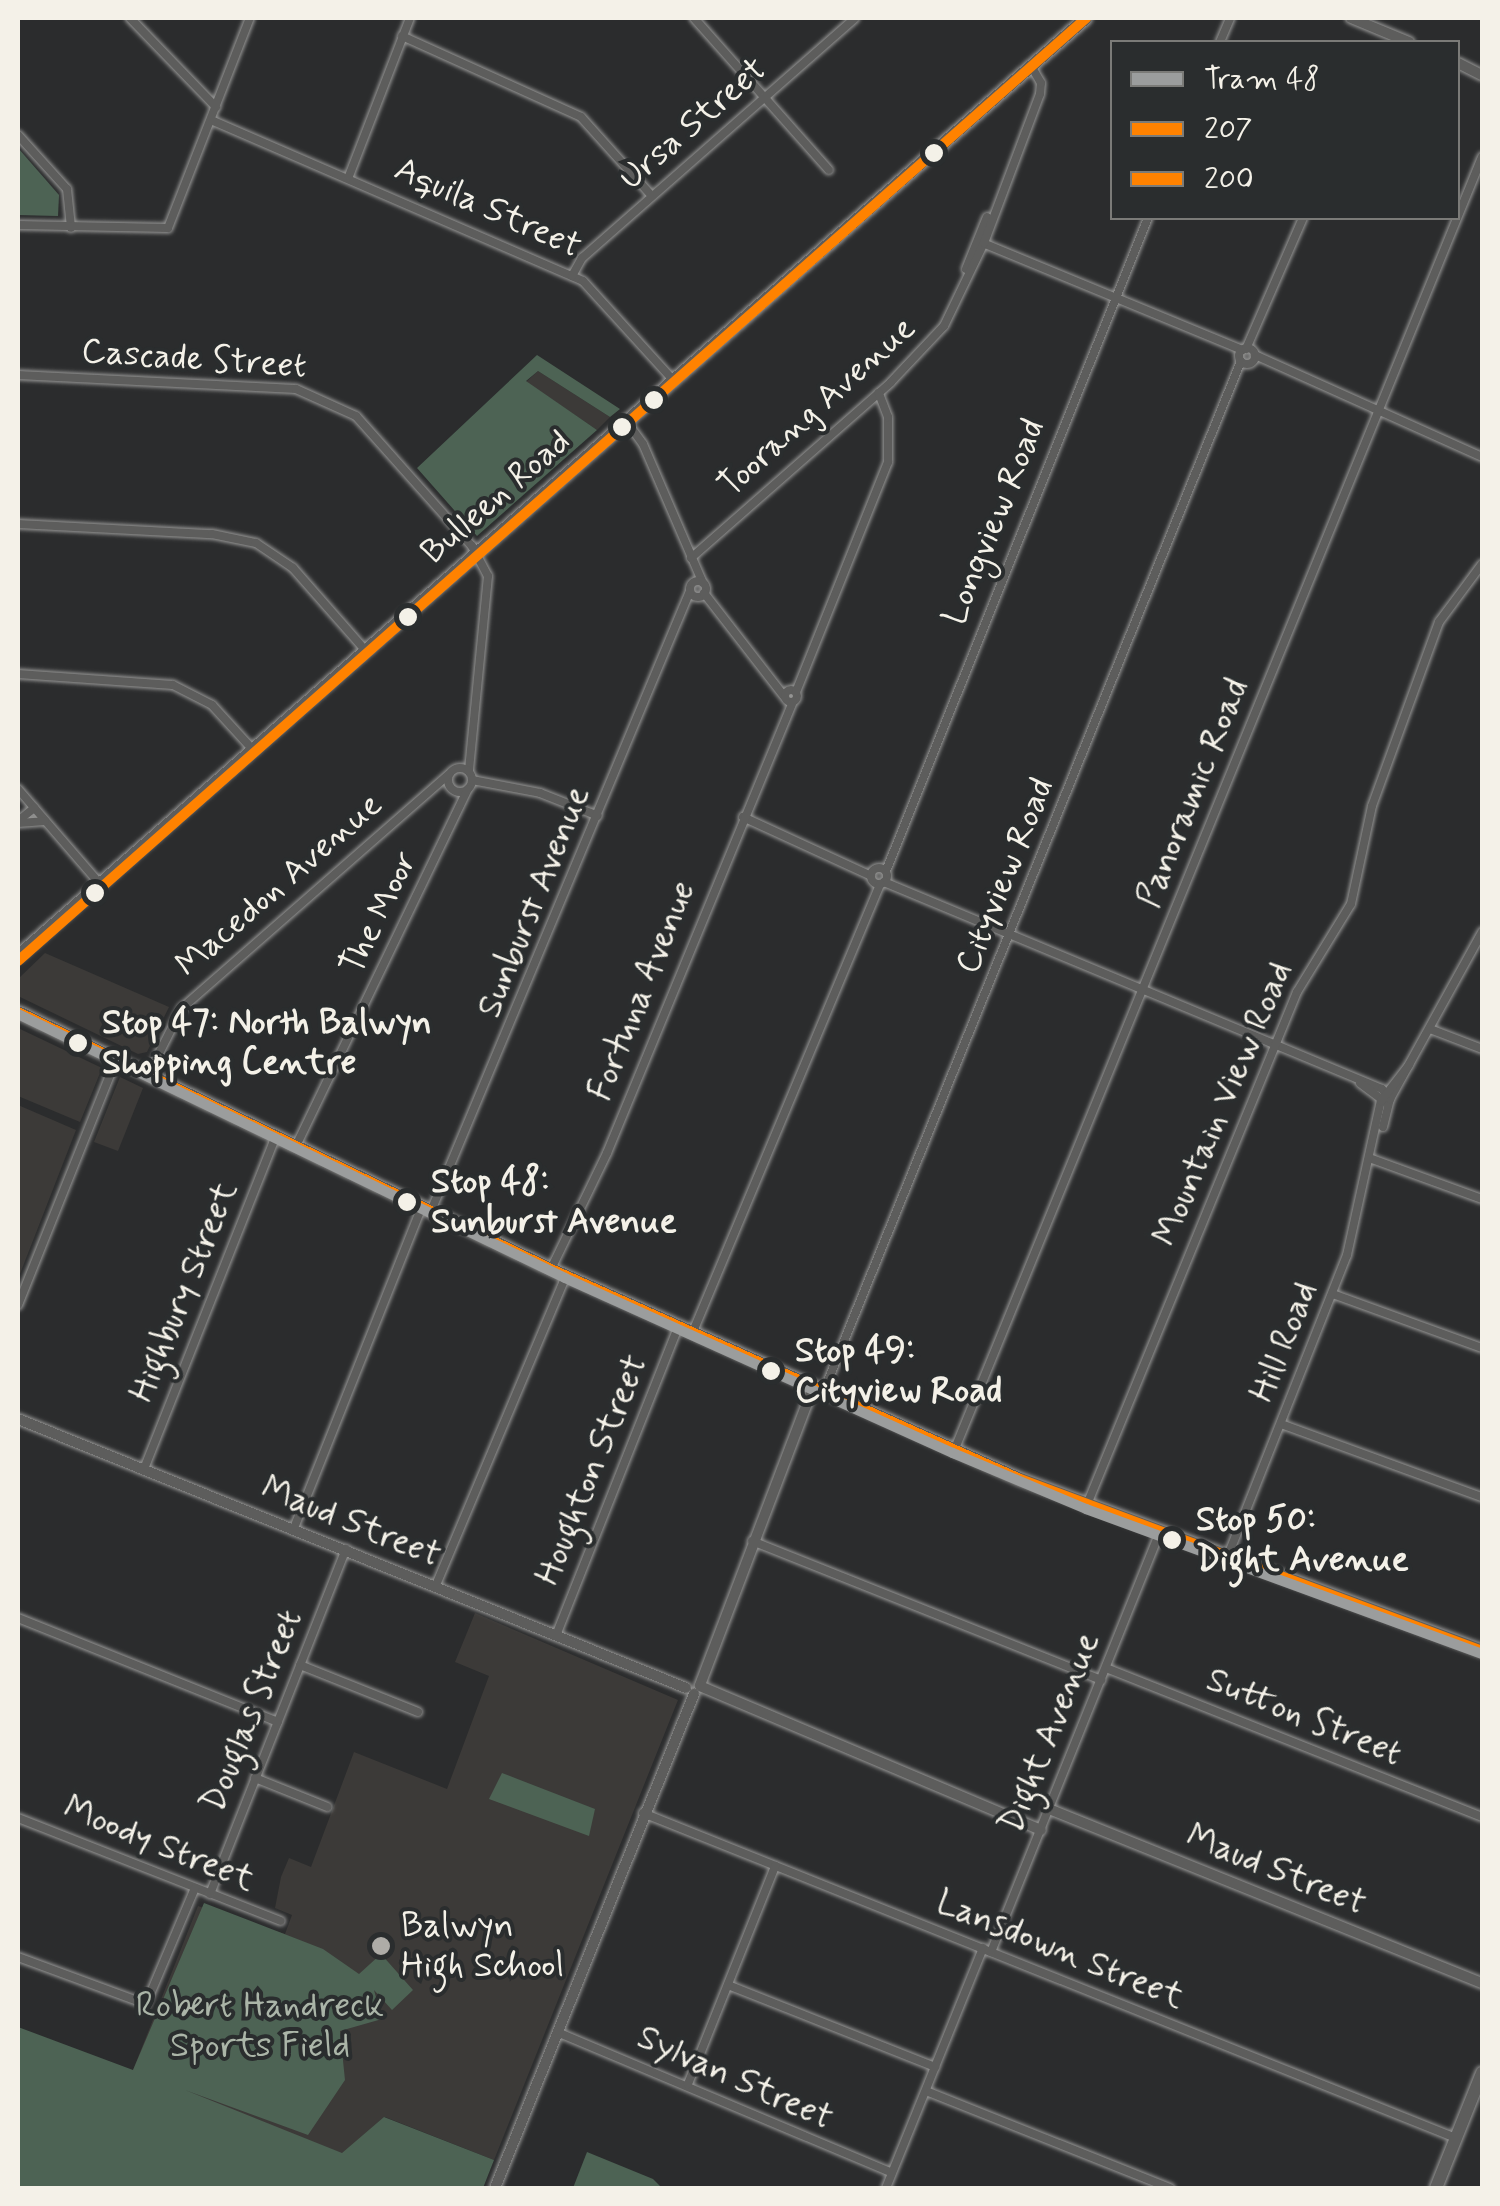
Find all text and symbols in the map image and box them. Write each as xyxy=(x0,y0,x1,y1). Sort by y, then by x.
legend xyxy=(1110,40,1460,220)
street label: Ursa Street xyxy=(611,49,775,199)
text: Tram 48 xyxy=(1204,60,1320,99)
text: 207 xyxy=(1204,110,1253,149)
unlabelled marker xyxy=(924,143,944,163)
street label: Aquila Street xyxy=(389,148,587,268)
text: 200 xyxy=(1204,160,1254,199)
street label: Toorang Avenue xyxy=(713,311,921,503)
street label: Cascade Street xyxy=(77,330,311,388)
unlabelled marker xyxy=(644,390,664,410)
street label: Longview Road xyxy=(934,414,1054,630)
unlabelled marker xyxy=(612,417,632,437)
street label: Bulleen Road xyxy=(413,421,579,573)
unlabelled marker xyxy=(398,607,418,627)
street label: Panoramic Road xyxy=(1129,675,1257,911)
street label: Cityview Road xyxy=(947,773,1063,979)
street label: Sunburst Avenue xyxy=(469,780,599,1024)
street label: Macedon Avenue xyxy=(171,787,387,983)
street label: The Moor xyxy=(330,843,428,983)
street label: Fortuna Avenue xyxy=(578,873,706,1109)
unlabelled marker xyxy=(85,883,105,903)
street label: Mountain View Road xyxy=(1145,958,1301,1250)
place label: Stop 47: North Balwyn Shopping Centre xyxy=(102,1002,432,1084)
marker: Stop 47: North Balwyn Shopping Centre xyxy=(63,1028,93,1058)
place label: Stop 48: Sunburst Avenue xyxy=(431,1161,677,1243)
street label: Highbury Street xyxy=(121,1176,247,1408)
marker: Stop 48: Sunburst Avenue xyxy=(392,1187,422,1217)
street label: Hill Road xyxy=(1241,1276,1327,1408)
place label: Stop 49: Cityview Road xyxy=(795,1330,1000,1412)
street label: Houghton Street xyxy=(527,1350,657,1590)
marker: Stop 49: Cityview Road xyxy=(756,1356,786,1386)
street label: Maud Street xyxy=(256,1467,446,1577)
place label: Stop 50: Dight Avenue xyxy=(1196,1499,1399,1581)
marker: Stop 50: Dight Avenue xyxy=(1157,1525,1187,1555)
street label: Douglas Street xyxy=(191,1601,313,1821)
street label: Dight Avenue xyxy=(993,1631,1107,1835)
street label: Sutton Street xyxy=(1198,1658,1410,1776)
street label: Moody Street xyxy=(57,1787,261,1901)
street label: Maud Street xyxy=(1181,1815,1371,1925)
street label: Lansdown Street xyxy=(930,1881,1190,2019)
place label: Balwyn High School xyxy=(401,1905,564,1987)
marker: Balwyn High School xyxy=(370,1935,392,1957)
park label: Robert Handreck Sports Field xyxy=(135,1985,385,2067)
street label: Sylvan Street xyxy=(632,2017,838,2139)

